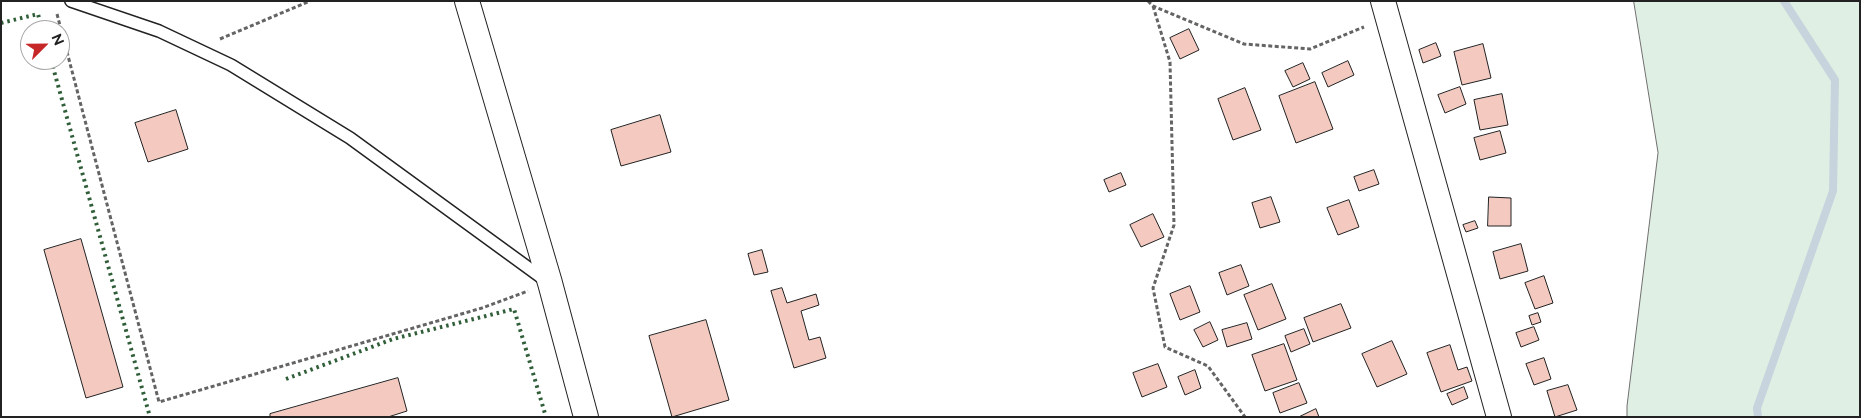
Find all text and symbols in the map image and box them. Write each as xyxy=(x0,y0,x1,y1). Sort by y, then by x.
north arrow xyxy=(20,20,70,70)
text: N xyxy=(48,31,67,48)

